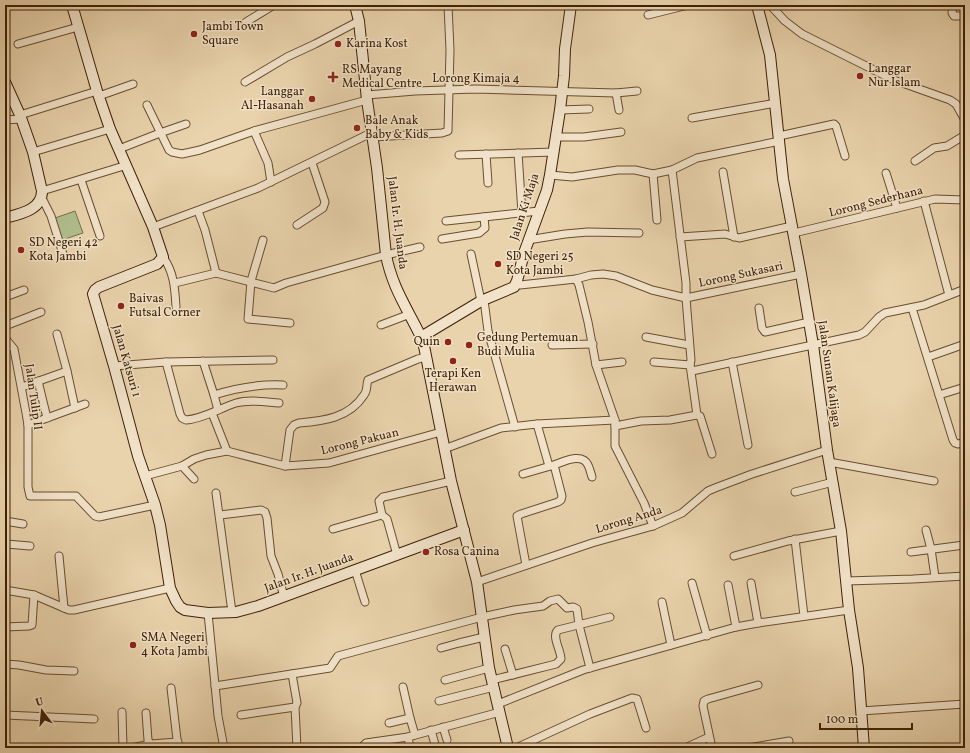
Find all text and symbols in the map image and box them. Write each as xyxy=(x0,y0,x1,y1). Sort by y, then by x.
place label: Jambi Town Square xyxy=(202,19,264,49)
marker: Jambi Town Square xyxy=(189,29,199,39)
place label: Karina Kost xyxy=(346,36,408,52)
marker: Karina Kost xyxy=(333,39,343,49)
place label: Langgar Nur Islam xyxy=(868,61,921,91)
place label: RS Mayang Medical Centre xyxy=(342,62,422,92)
marker: RS Mayang Medical Centre xyxy=(327,71,339,83)
street label: Lorong Kimaja 4 xyxy=(432,71,520,87)
marker: Langgar Nur Islam xyxy=(855,71,865,81)
place label: Langgar Al-Hasanah xyxy=(241,84,304,114)
marker: Langgar Al-Hasanah xyxy=(307,94,317,104)
place label: Bale Anak Baby & Kids xyxy=(365,113,428,143)
marker: Bale Anak Baby & Kids xyxy=(352,123,362,133)
street label: Jalan Ki Maja xyxy=(507,171,543,243)
street label: Jalan Ir. H. Juanda xyxy=(383,175,411,271)
street label: Lorong Sederhana xyxy=(827,183,925,221)
place label: SD Negeri 42 Kota Jambi xyxy=(29,235,98,265)
marker: SD Negeri 42 Kota Jambi xyxy=(16,245,26,255)
place label: SD Negeri 25 Kota Jambi xyxy=(506,249,574,279)
street label: Lorong Sukasari xyxy=(697,258,785,292)
marker: SD Negeri 25 Kota Jambi xyxy=(493,259,503,269)
place label: Baivas Futsal Corner xyxy=(129,291,201,321)
marker: Baivas Futsal Corner xyxy=(116,301,126,311)
street label: Jalan Sunan Kalijaga xyxy=(814,319,844,429)
street label: Jalan Katsuri 1 xyxy=(108,323,144,399)
place label: Gedung Pertemuan Budi Mulia xyxy=(477,330,578,360)
place label: Quin xyxy=(414,334,440,350)
marker: Quin xyxy=(443,337,453,347)
marker: Gedung Pertemuan Budi Mulia xyxy=(464,340,474,350)
marker: Terapi Ken Herawan xyxy=(448,356,458,366)
street label: Jalan Tulip II xyxy=(20,363,46,431)
place label: Terapi Ken Herawan xyxy=(425,366,481,396)
street label: Lorong Pakuan xyxy=(319,425,401,459)
street label: Lorong Anda xyxy=(594,502,664,538)
place label: Rosa Canina xyxy=(434,544,500,560)
marker: Rosa Canina xyxy=(421,547,431,557)
street label: Jalan Ir. H. Juanda xyxy=(262,549,356,597)
place label: SMA Negeri 4 Kota Jambi xyxy=(141,630,208,660)
marker: SMA Negeri 4 Kota Jambi xyxy=(128,640,138,650)
north arrow xyxy=(22,691,62,731)
text: U xyxy=(34,694,46,711)
scale bar xyxy=(820,705,912,731)
text: 100 m xyxy=(826,712,859,728)

